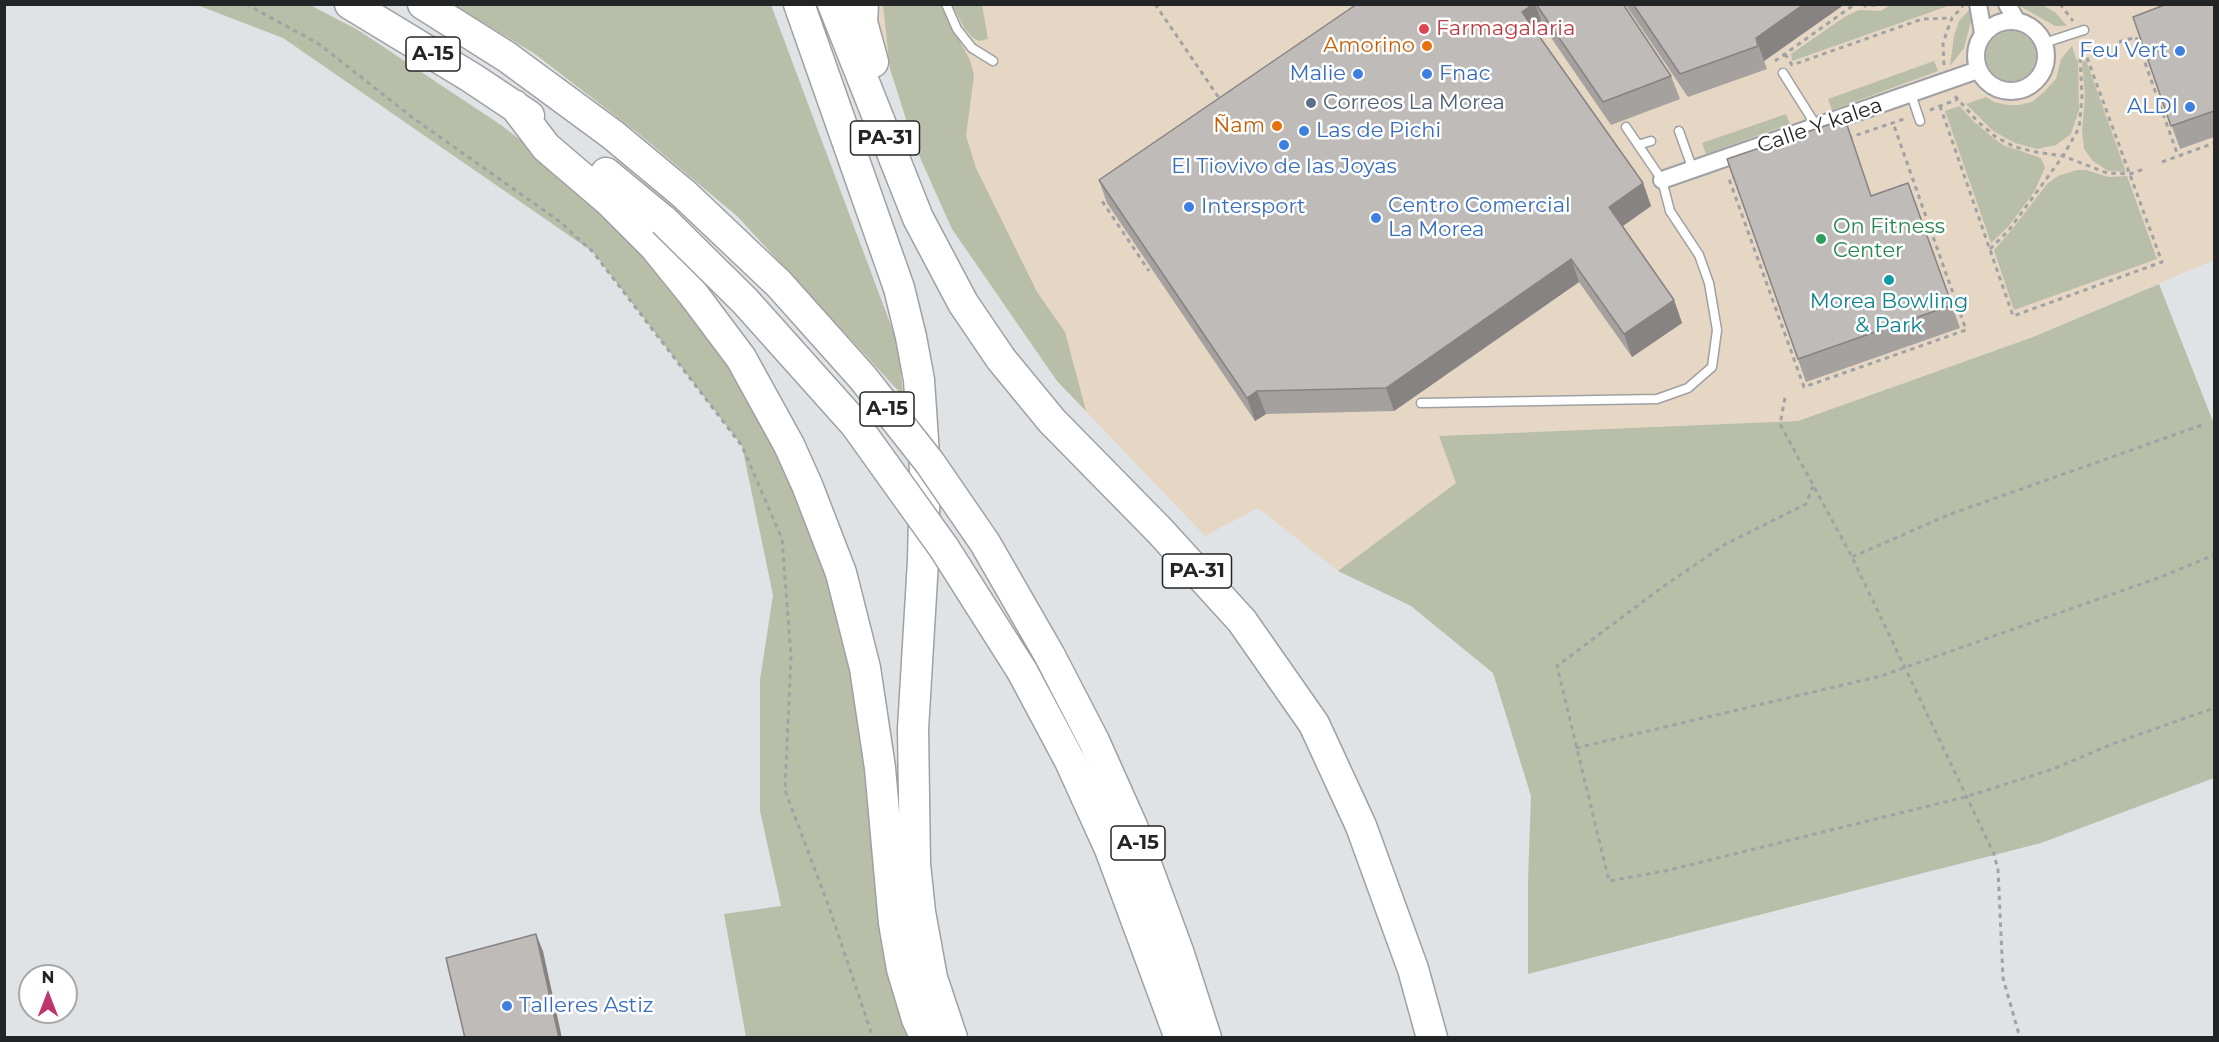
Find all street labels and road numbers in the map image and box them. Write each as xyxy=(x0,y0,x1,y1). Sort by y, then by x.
road number: A-15 xyxy=(406,37,460,71)
street label: Calle Y kalea xyxy=(1754,93,1886,159)
road number: PA-31 xyxy=(850,121,920,155)
road number: A-15 xyxy=(860,392,914,426)
road number: PA-31 xyxy=(1162,554,1232,588)
road number: A-15 xyxy=(1111,826,1165,860)

